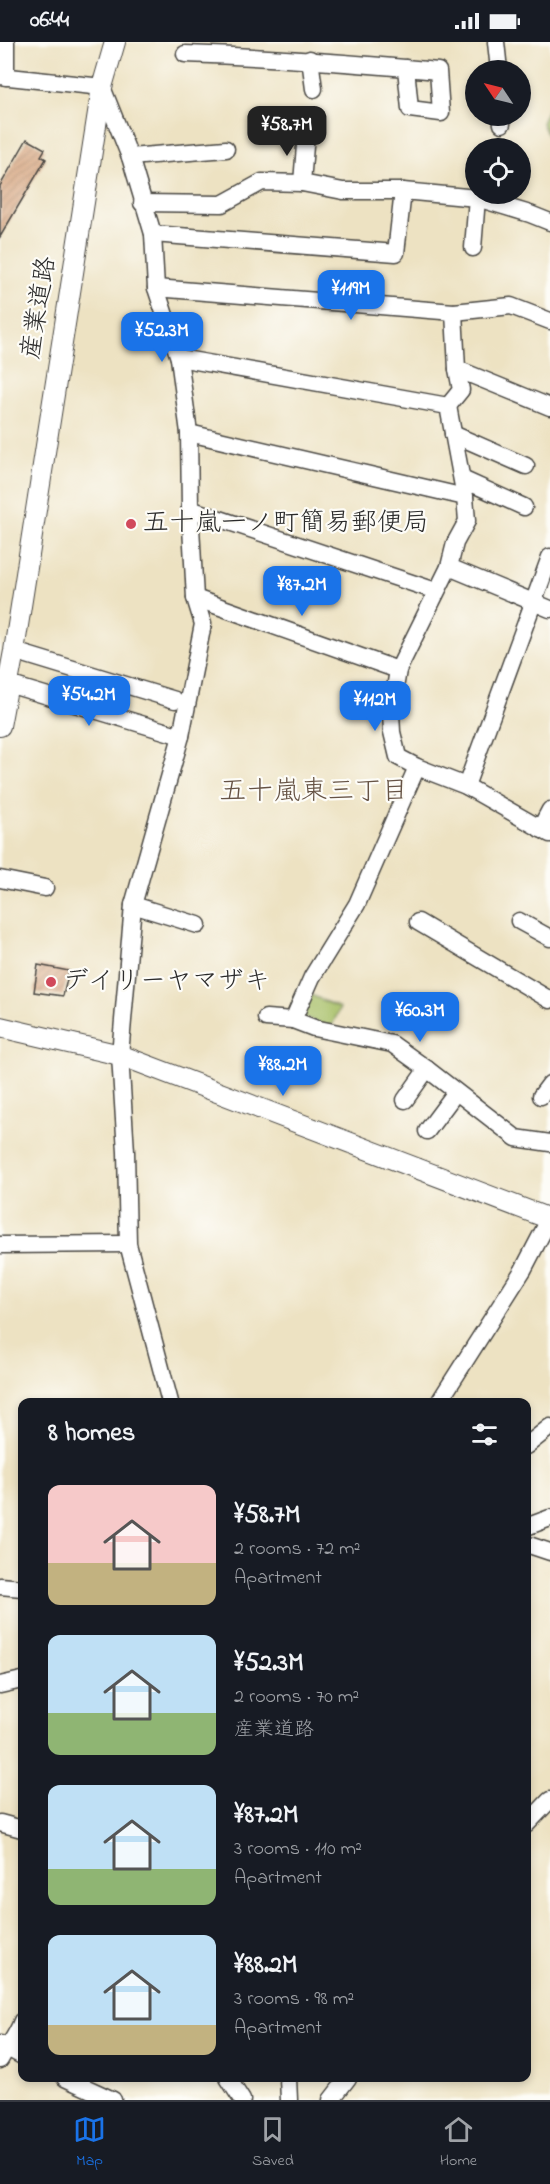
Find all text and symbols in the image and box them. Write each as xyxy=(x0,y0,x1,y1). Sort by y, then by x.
text: 06:44 xyxy=(30,5,69,37)
north arrow xyxy=(465,60,531,126)
map controls xyxy=(465,60,531,204)
pin: ¥58.7M xyxy=(238,106,336,157)
text: ¥58.7M xyxy=(261,111,313,140)
button: locate xyxy=(465,138,531,204)
street label: 産業道路 xyxy=(13,254,67,362)
pin: ¥119M xyxy=(309,270,393,321)
text: ¥119M xyxy=(332,275,370,304)
pin: ¥52.3M xyxy=(113,312,211,363)
text: ¥52.3M xyxy=(135,317,189,346)
place label: 五十嵐一ノ町簡易郵便局 xyxy=(143,505,429,543)
marker: 五十嵐一ノ町簡易郵便局 xyxy=(124,517,138,531)
pin: ¥87.2M xyxy=(253,566,351,617)
text: ¥87.2M xyxy=(277,571,327,600)
pin: ¥54.2M xyxy=(40,676,138,727)
text: ¥54.2M xyxy=(62,681,116,710)
pin: ¥112M xyxy=(333,681,417,732)
text: ¥112M xyxy=(354,686,396,715)
district label: 五十嵐東三丁目 xyxy=(220,773,409,812)
place label: デイリーヤマザキ xyxy=(63,963,270,1001)
marker: デイリーヤマザキ xyxy=(44,975,58,989)
pin: ¥60.3M xyxy=(371,992,469,1043)
text: ¥60.3M xyxy=(395,997,445,1026)
pin: ¥88.2M xyxy=(234,1046,332,1097)
text: ¥88.2M xyxy=(259,1051,307,1080)
text: 8 homes xyxy=(48,1415,135,1453)
icon: filters xyxy=(468,1418,501,1451)
text: ¥58.7M xyxy=(234,1497,301,1535)
icon: home xyxy=(96,1509,168,1581)
text: 2 rooms · 72 m² xyxy=(234,1535,361,1564)
text: Apartment xyxy=(234,1564,322,1593)
text: ¥52.3M xyxy=(234,1645,304,1683)
icon: home xyxy=(96,1659,168,1731)
text: 2 rooms · 70 m² xyxy=(234,1683,359,1712)
text: 産業道路 xyxy=(234,1716,314,1745)
text: ¥87.2M xyxy=(234,1797,299,1835)
icon: home xyxy=(96,1809,168,1881)
text: 3 rooms · 110 m² xyxy=(234,1835,362,1864)
text: Apartment xyxy=(234,1864,322,1893)
text: ¥88.2M xyxy=(234,1947,298,1985)
icon: home xyxy=(96,1959,168,2031)
text: 3 rooms · 98 m² xyxy=(234,1985,354,2014)
text: Apartment xyxy=(234,2014,322,2043)
tab: Map xyxy=(73,2113,106,2173)
tab: Saved xyxy=(252,2113,294,2173)
tab: Home xyxy=(440,2113,477,2173)

